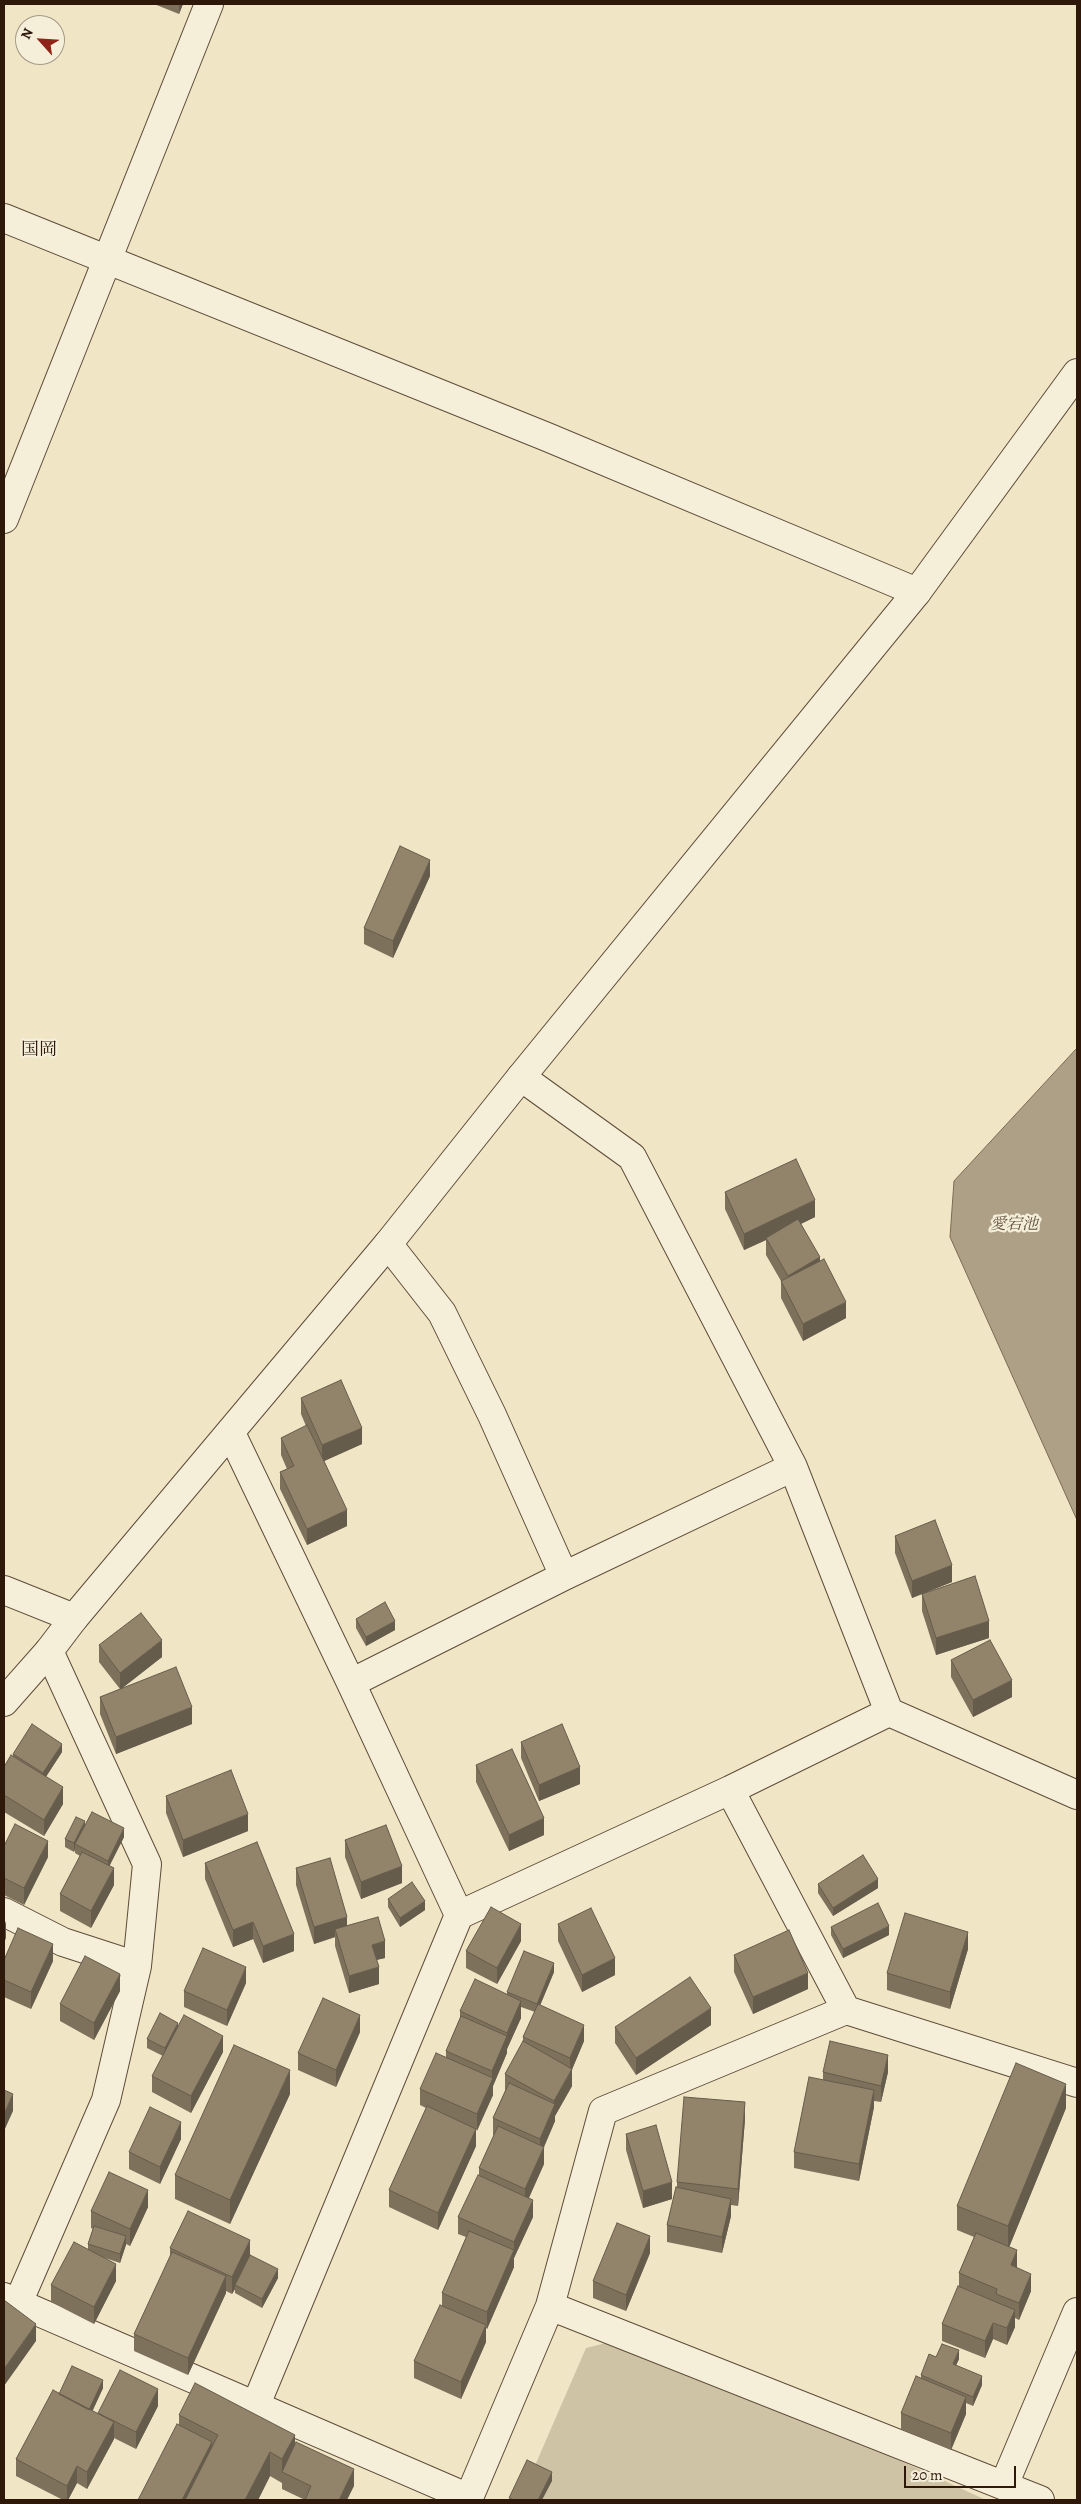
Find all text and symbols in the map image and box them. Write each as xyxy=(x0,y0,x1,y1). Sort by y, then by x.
north arrow xyxy=(15,15,65,65)
text: N xyxy=(16,25,38,42)
district label: 国岡 xyxy=(21,1040,57,1062)
water label: 愛宕池 xyxy=(990,1215,1038,1235)
scale bar xyxy=(906,2456,1018,2488)
text: 20 m xyxy=(912,2465,943,2485)

